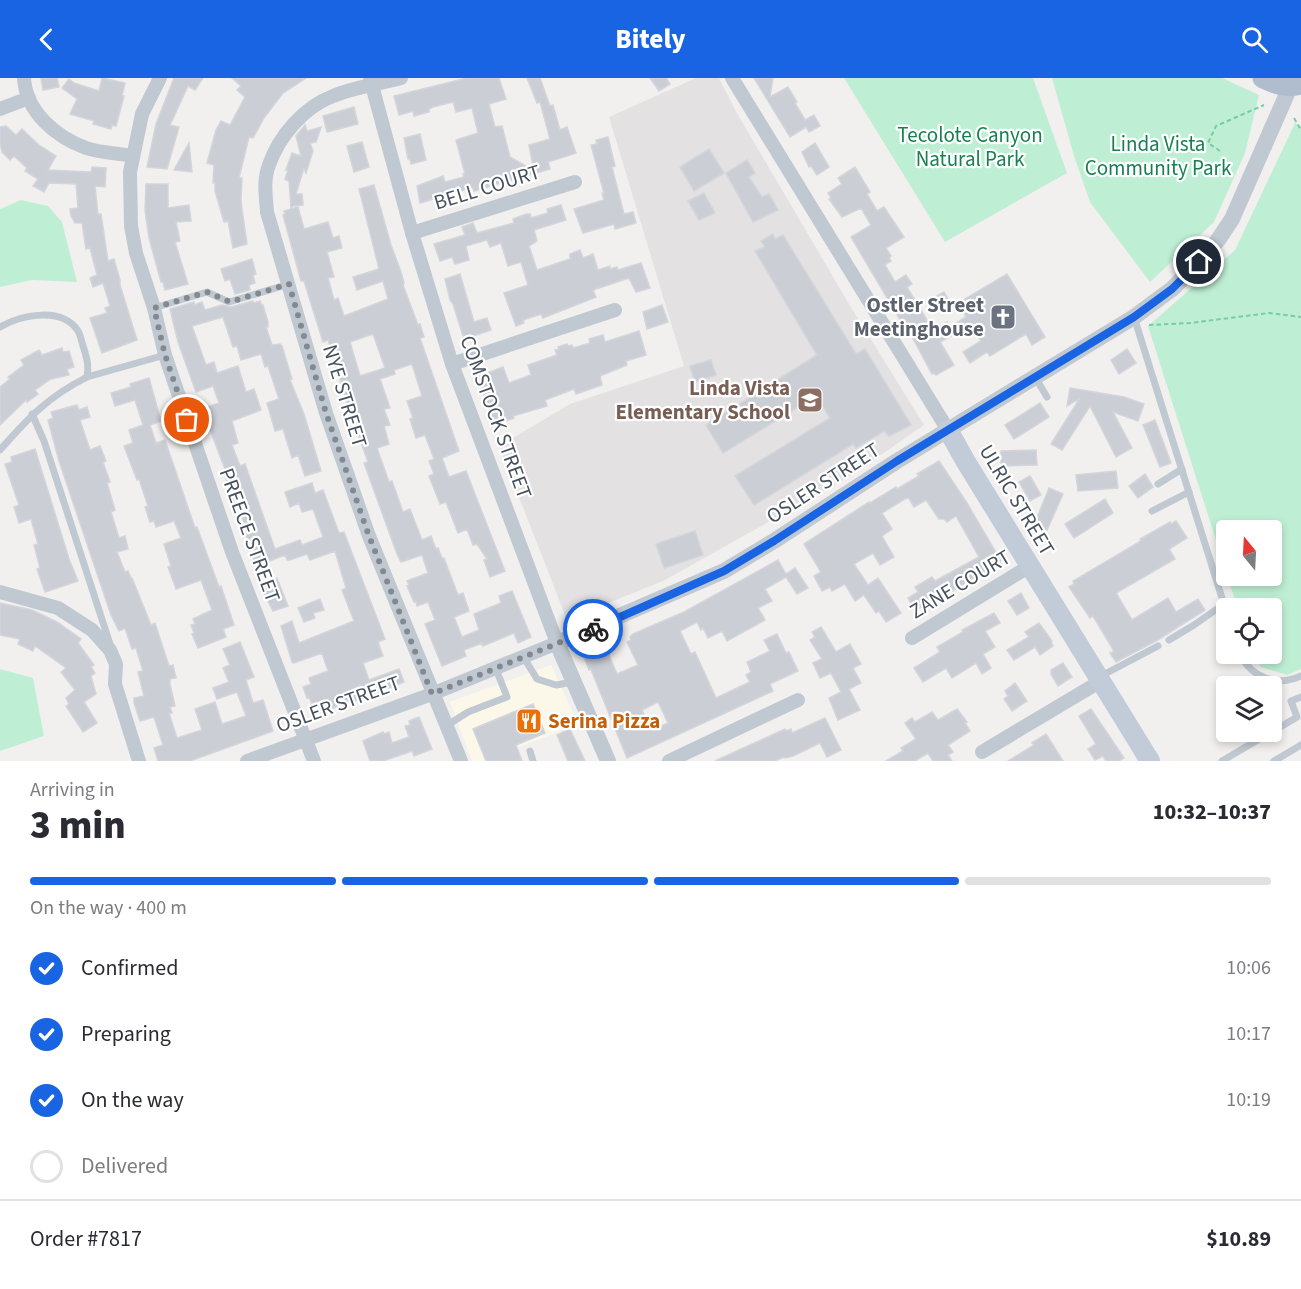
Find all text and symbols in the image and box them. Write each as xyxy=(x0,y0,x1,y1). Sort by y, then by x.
text: Bitely xyxy=(615,20,686,59)
icon: back xyxy=(30,23,63,56)
icon: search xyxy=(1238,23,1271,56)
park label: Tecolote Canyon Natural Park xyxy=(897,120,1043,174)
park label: Linda Vista Community Park xyxy=(1085,129,1232,183)
street label: BELL COURT xyxy=(430,157,544,217)
pin xyxy=(1173,236,1224,287)
icon: home xyxy=(1182,245,1215,278)
place label: Ostler Street Meetinghouse xyxy=(854,290,984,344)
church icon: Ostler Street Meetinghouse xyxy=(988,302,1018,332)
street label: COMSTOCK STREET xyxy=(453,331,539,503)
street label: NYE STREET xyxy=(315,341,375,451)
place label: Linda Vista Elementary School xyxy=(616,373,790,427)
school or university icon: Linda Vista Elementary School xyxy=(795,385,825,415)
pin xyxy=(161,394,212,445)
icon: bag xyxy=(170,403,203,436)
street label: OSLER STREET xyxy=(760,435,886,531)
street label: ULRIC STREET xyxy=(972,439,1062,561)
street label: PREECE STREET xyxy=(212,464,288,606)
north arrow xyxy=(1216,520,1282,586)
map controls xyxy=(1216,520,1282,742)
street label: ZANE COURT xyxy=(904,542,1016,626)
button: locate xyxy=(1216,598,1282,664)
courier xyxy=(563,599,623,659)
icon: bike xyxy=(577,613,610,646)
street label: OSLER STREET xyxy=(272,668,404,740)
button: layers xyxy=(1216,676,1282,742)
restaurant icon: Serina Pizza xyxy=(514,706,544,736)
place label: Serina Pizza xyxy=(548,706,660,736)
text: Arriving in xyxy=(30,776,115,804)
text: 10:32–10:37 xyxy=(1153,796,1271,828)
text: 3 min xyxy=(30,798,126,854)
text: On the way · 400 m xyxy=(30,894,187,922)
icon: check xyxy=(30,952,63,985)
text: Confirmed xyxy=(81,952,178,984)
text: 10:06 xyxy=(1226,954,1271,982)
icon: check xyxy=(30,1018,63,1051)
text: Preparing xyxy=(81,1018,171,1050)
text: 10:17 xyxy=(1226,1020,1271,1048)
icon: check xyxy=(30,1084,63,1117)
text: On the way xyxy=(81,1084,184,1116)
text: 10:19 xyxy=(1226,1086,1271,1114)
text: Delivered xyxy=(81,1150,168,1182)
text: Order #7817 xyxy=(30,1223,142,1255)
text: $10.89 xyxy=(1206,1223,1271,1255)

